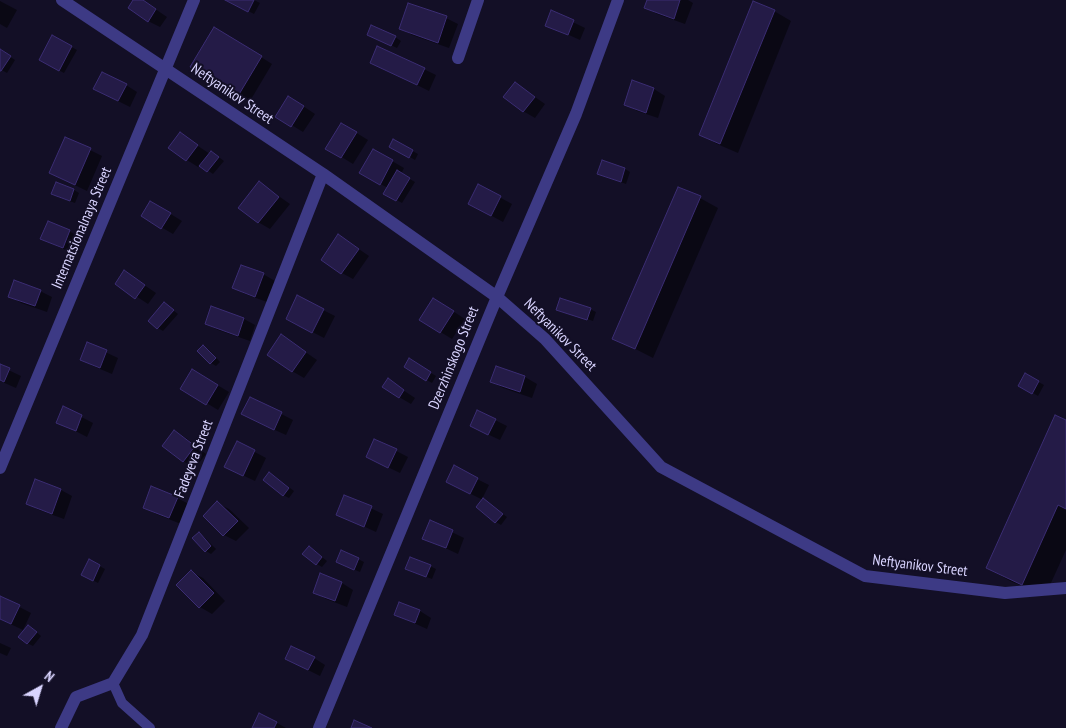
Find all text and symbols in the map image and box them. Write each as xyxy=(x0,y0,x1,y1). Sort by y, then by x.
street label: Neftyanikov Street xyxy=(187,60,277,128)
street label: Internatsionalnaya Street xyxy=(48,164,116,292)
street label: Neftyanikov Street xyxy=(520,295,600,375)
street label: Dzerzhinskogo Street xyxy=(425,304,483,412)
street label: Fadeyeva Street xyxy=(171,417,217,501)
street label: Neftyanikov Street xyxy=(872,551,968,581)
north arrow xyxy=(15,663,65,713)
text: N xyxy=(41,667,58,686)

